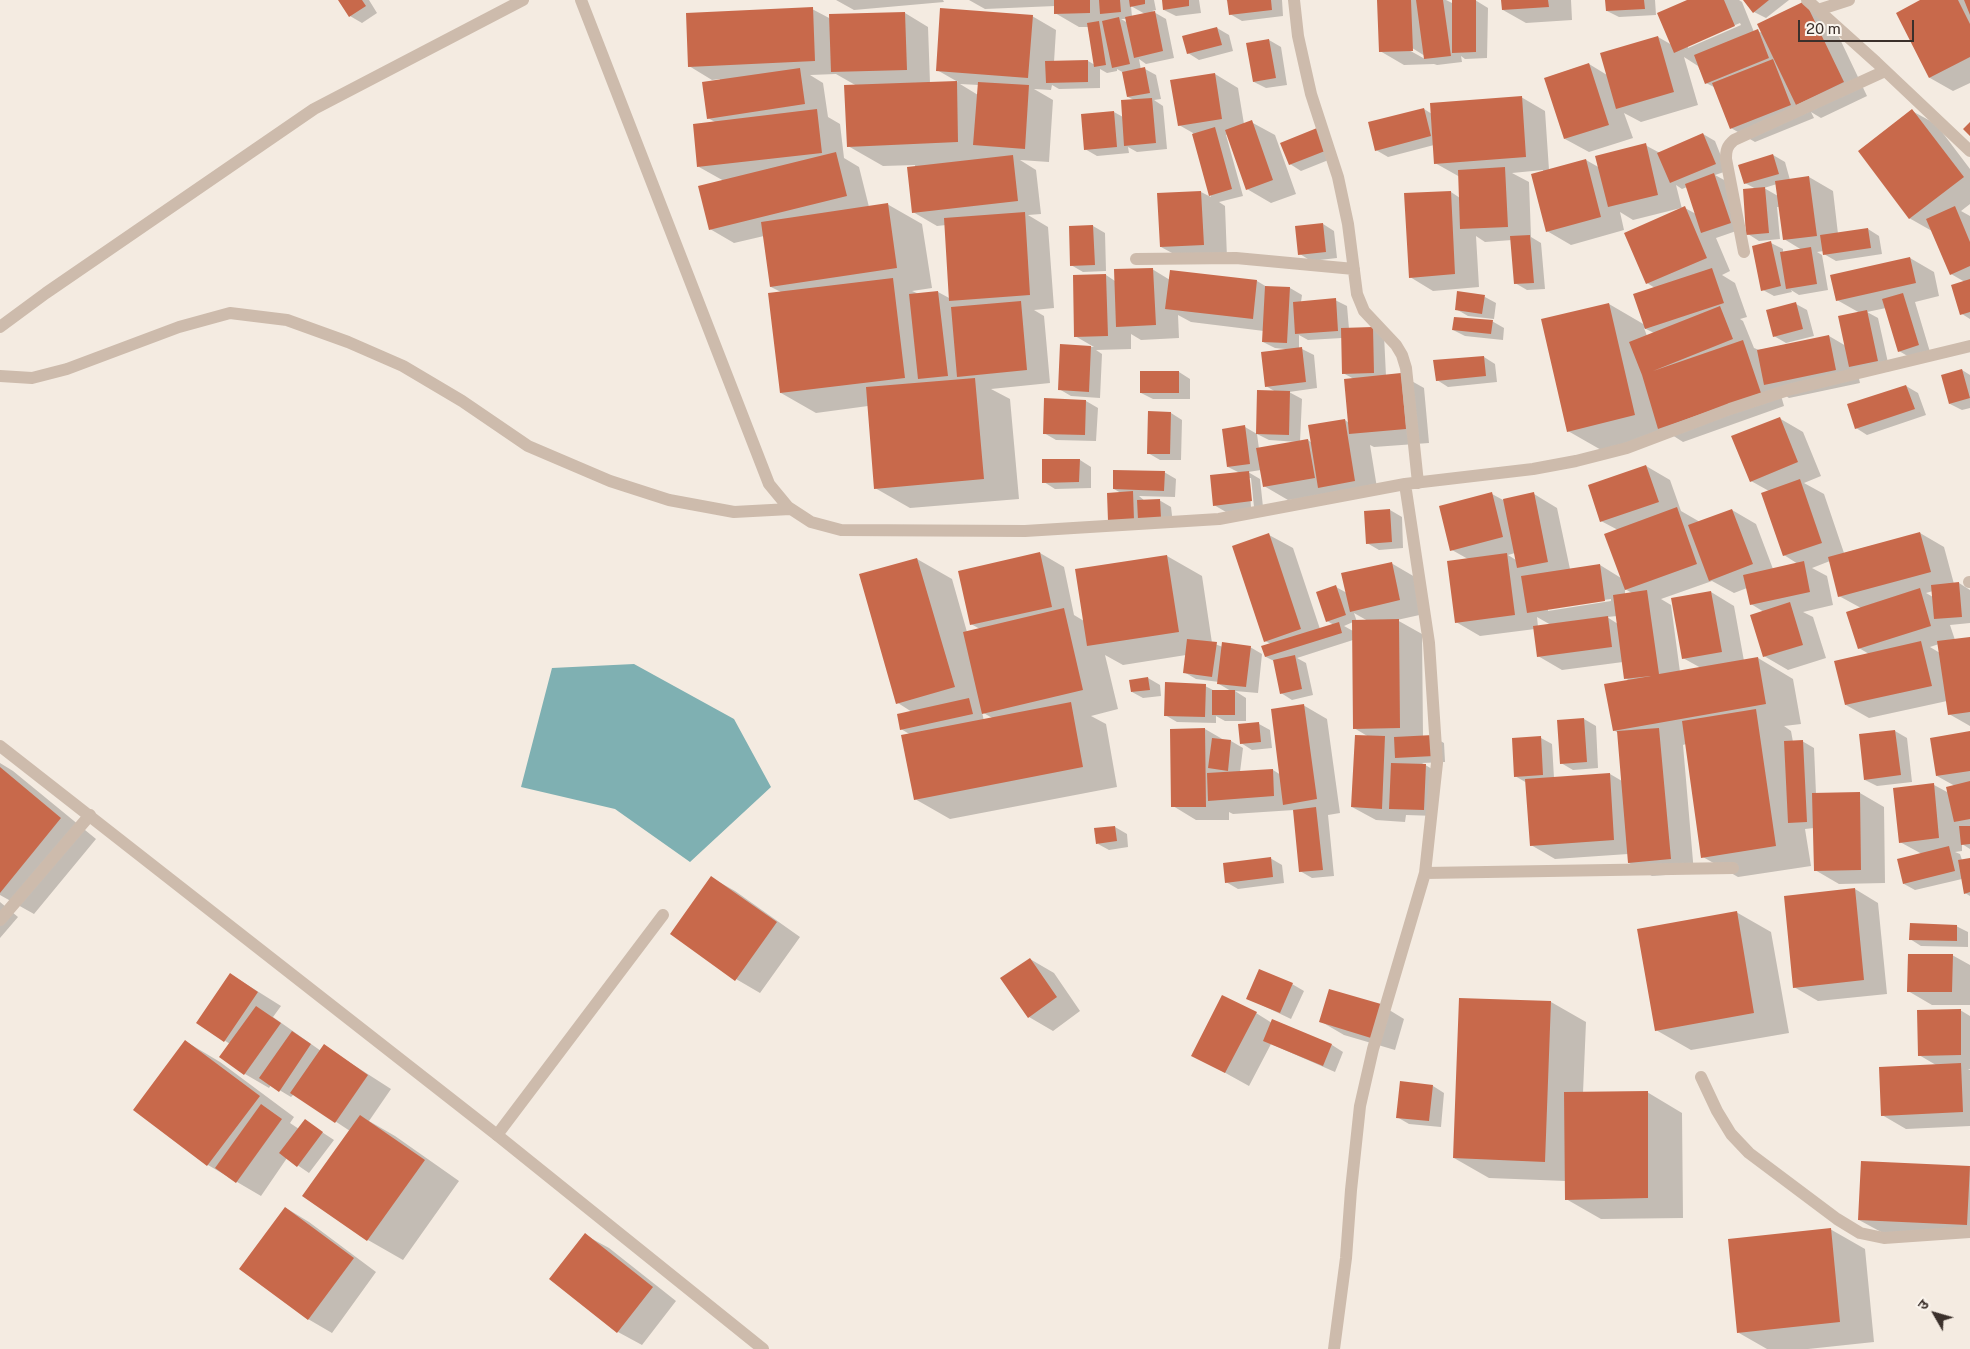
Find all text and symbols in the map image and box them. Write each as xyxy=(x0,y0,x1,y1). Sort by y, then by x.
scale bar xyxy=(1800,10,1916,42)
text: 20 m xyxy=(1806,20,1841,37)
north arrow xyxy=(1910,1289,1960,1339)
text: उ xyxy=(1914,1297,1932,1313)

